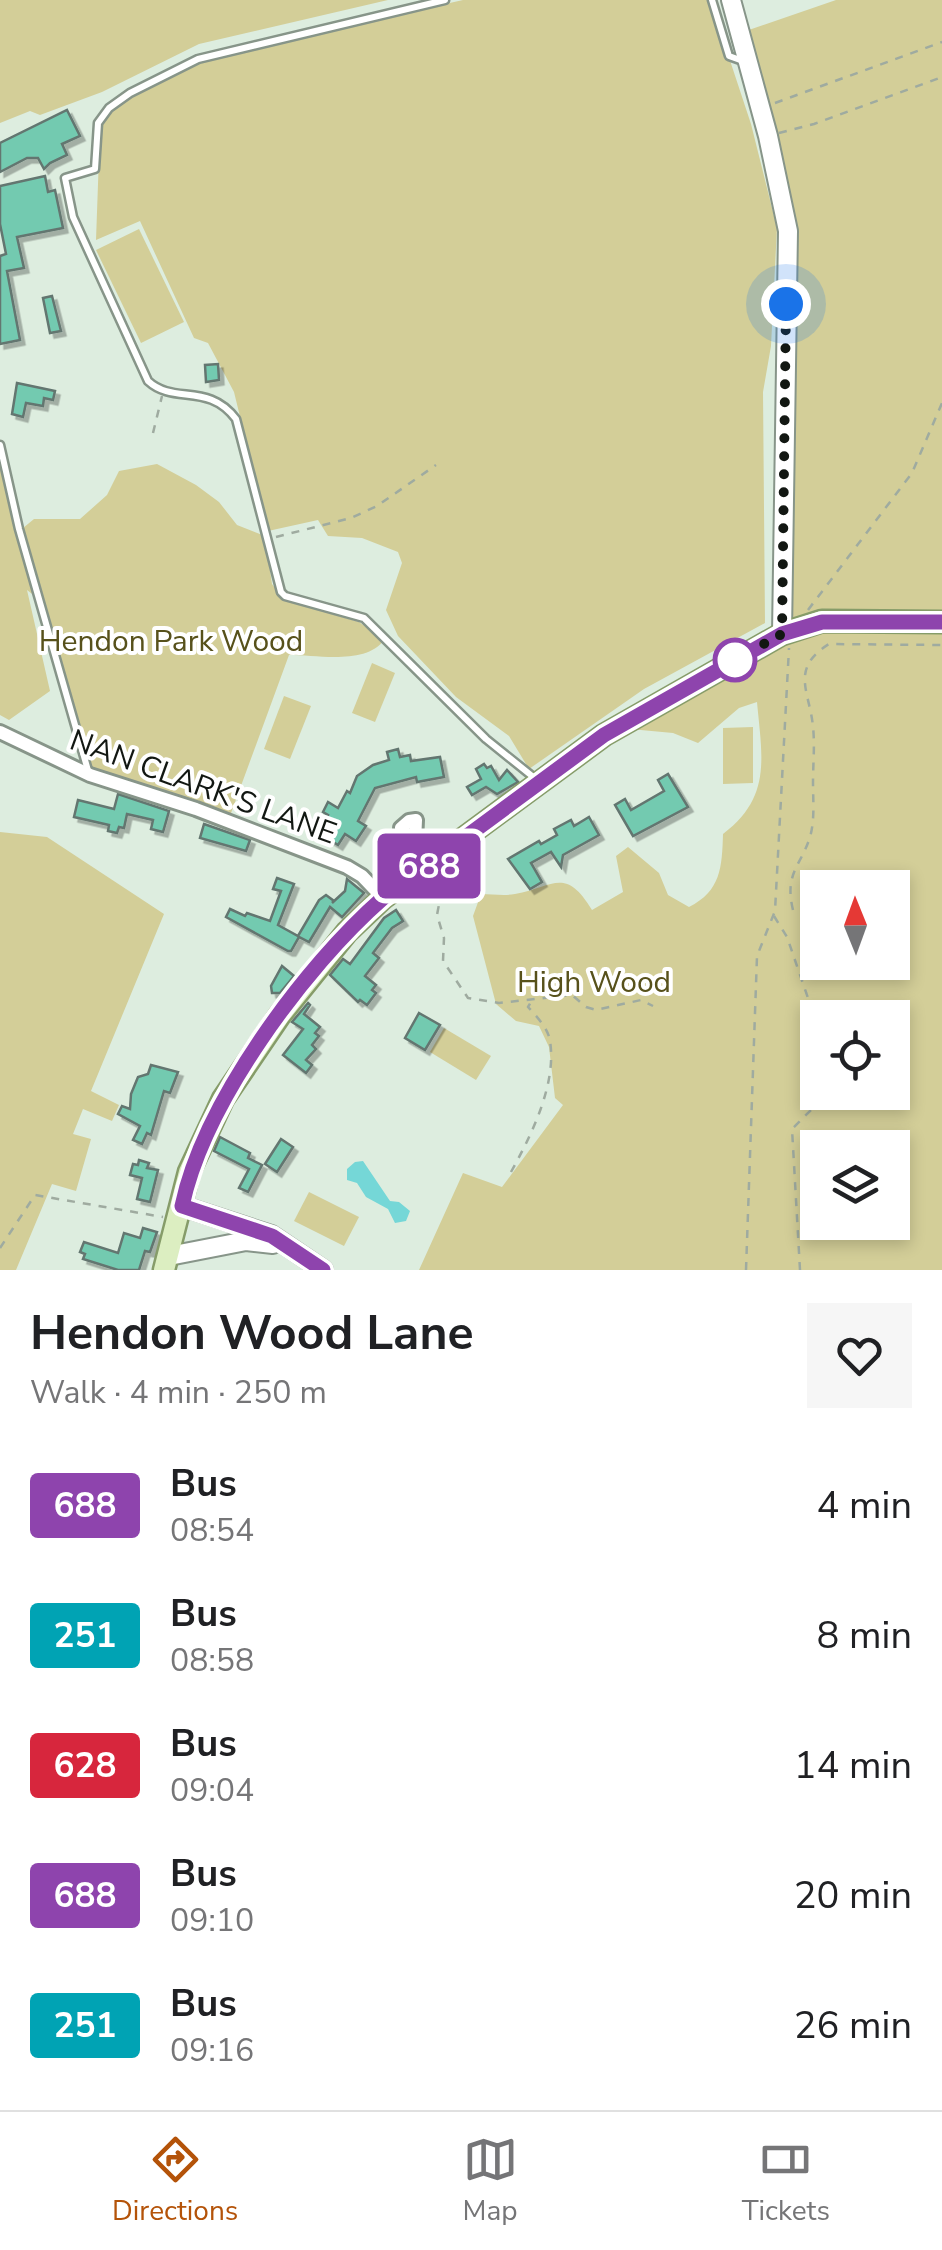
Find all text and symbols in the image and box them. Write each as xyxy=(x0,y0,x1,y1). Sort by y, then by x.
your location xyxy=(761,279,811,329)
park label: Hendon Park Wood xyxy=(39,621,303,662)
unlabelled marker xyxy=(714,639,756,681)
street label: NAN CLARK'S LANE xyxy=(64,720,342,854)
line badge: 688 xyxy=(372,834,486,898)
text: 688 xyxy=(397,843,461,890)
north arrow xyxy=(800,870,910,980)
map controls xyxy=(800,870,910,1240)
park label: High Wood xyxy=(517,962,671,1003)
button: locate xyxy=(800,1000,910,1110)
button: layers xyxy=(800,1130,910,1240)
text: Hendon Wood Lane xyxy=(30,1300,473,1366)
button: heart xyxy=(807,1303,912,1408)
text: Walk · 4 min · 250 m xyxy=(30,1371,327,1414)
text: Bus xyxy=(170,1458,237,1509)
text: 4 min xyxy=(817,1480,912,1531)
text: 688 xyxy=(53,1482,117,1529)
text: 08:54 xyxy=(170,1509,254,1552)
text: Bus xyxy=(170,1588,237,1639)
text: 8 min xyxy=(817,1610,912,1661)
text: 251 xyxy=(53,1612,117,1659)
text: 08:58 xyxy=(170,1639,254,1682)
text: Bus xyxy=(170,1718,237,1769)
text: 14 min xyxy=(794,1740,912,1791)
text: 628 xyxy=(53,1742,117,1789)
text: 09:04 xyxy=(170,1769,254,1812)
text: Bus xyxy=(170,1848,237,1899)
text: 20 min xyxy=(794,1870,912,1921)
text: 688 xyxy=(53,1872,117,1919)
text: 09:10 xyxy=(170,1899,254,1942)
text: Bus xyxy=(170,1978,237,2029)
text: 26 min xyxy=(794,2000,912,2051)
text: 251 xyxy=(53,2002,117,2049)
text: 09:16 xyxy=(170,2029,254,2072)
tab: Directions xyxy=(112,2132,238,2230)
tab: Map xyxy=(462,2132,518,2230)
tab: Tickets xyxy=(742,2132,830,2230)

